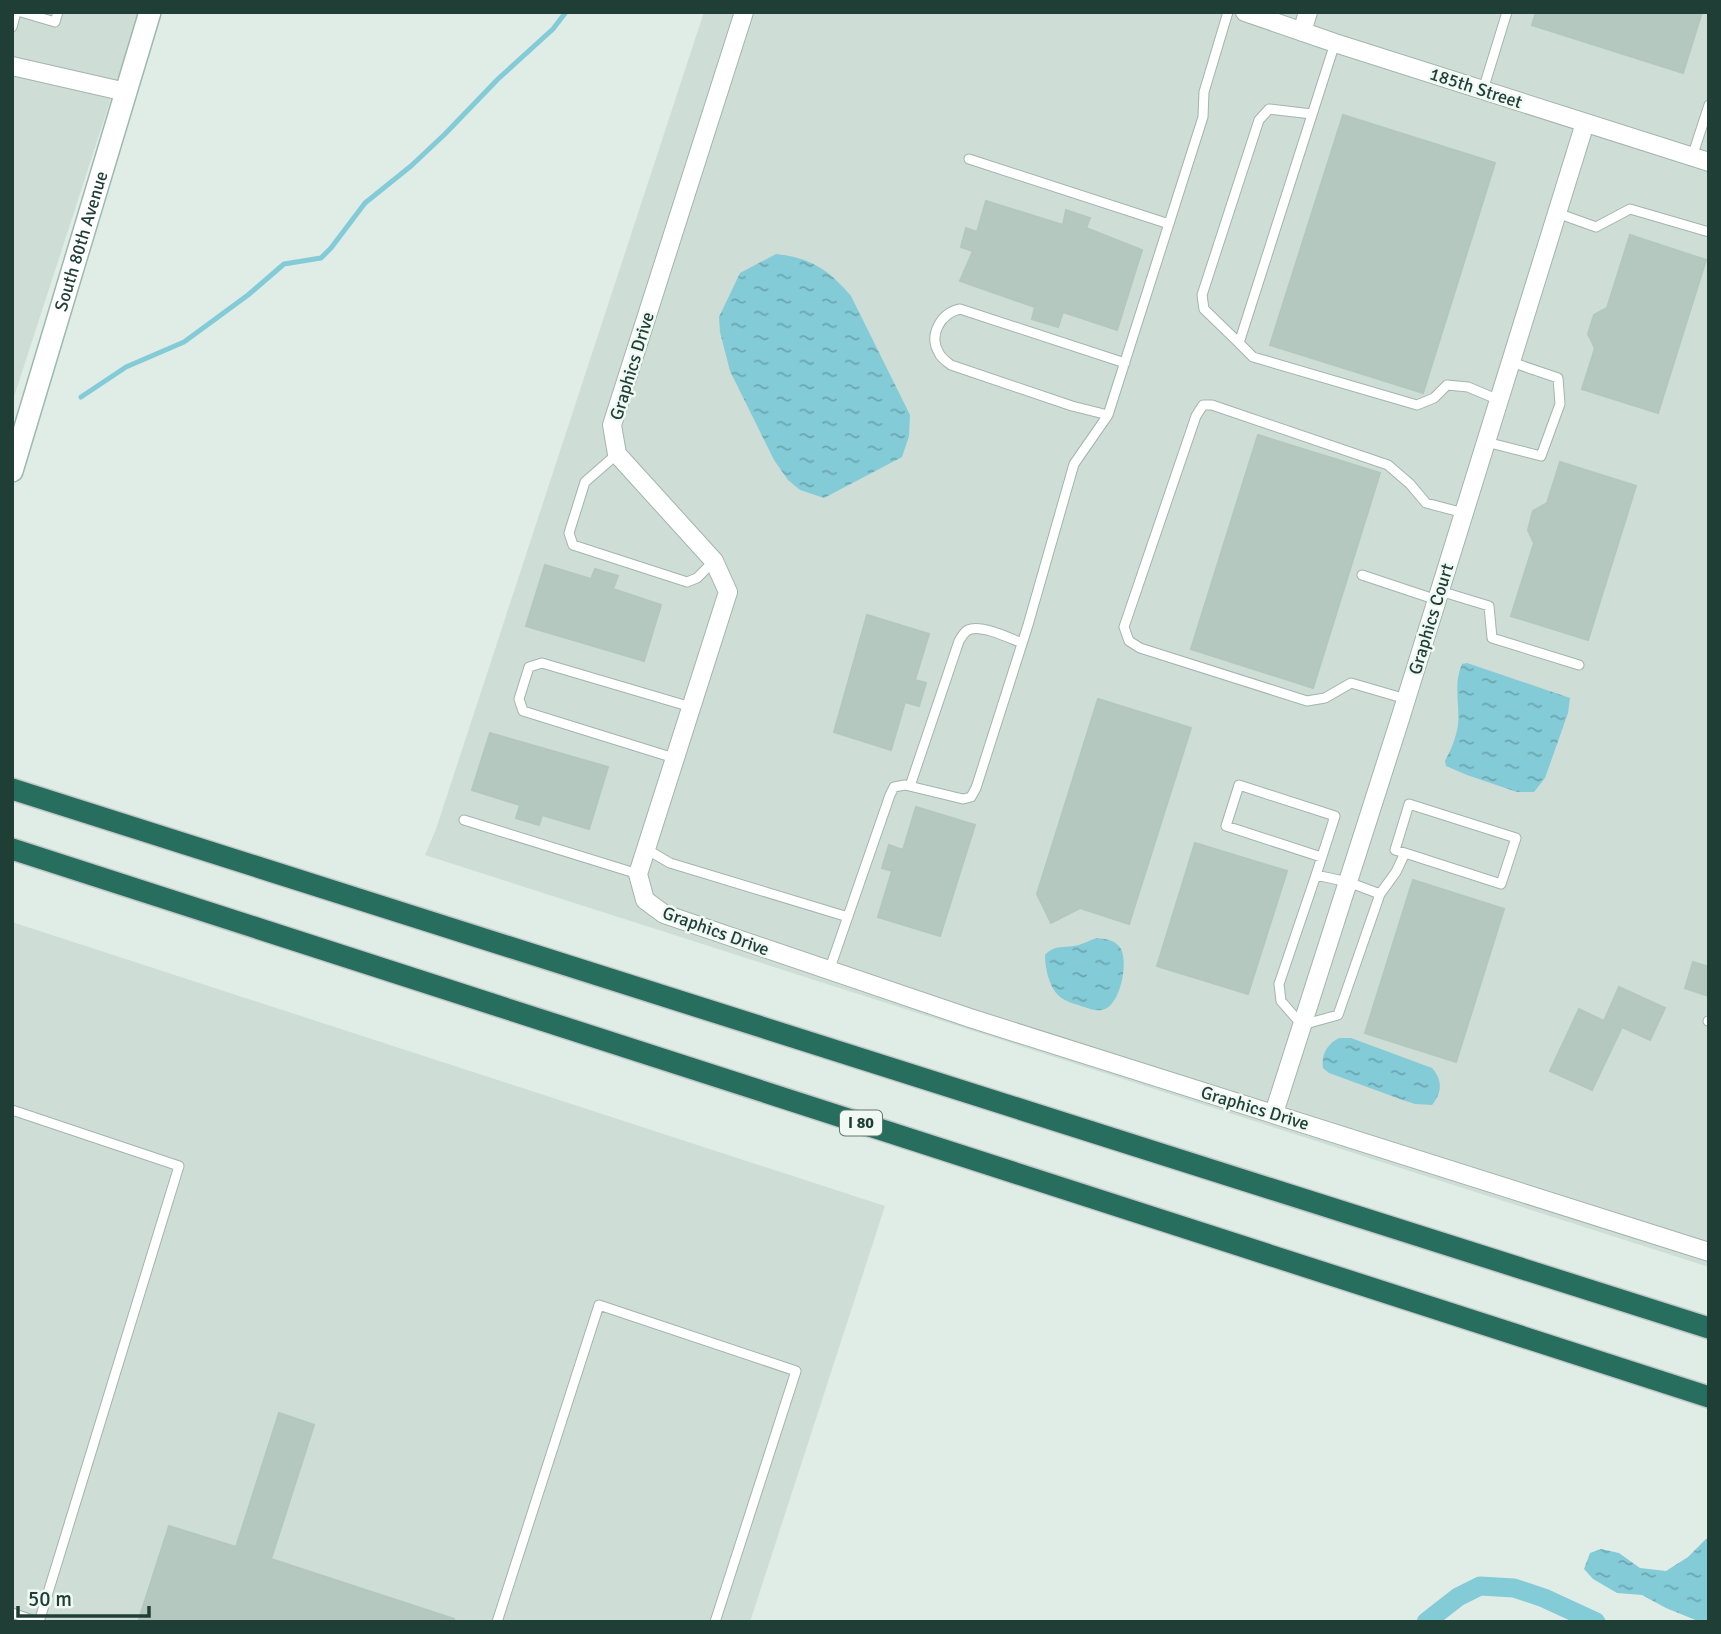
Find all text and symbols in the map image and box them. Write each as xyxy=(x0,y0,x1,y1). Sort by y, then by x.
street label: 185th Street xyxy=(1427,63,1525,113)
street label: South 80th Avenue xyxy=(50,168,113,314)
street label: Graphics Drive xyxy=(605,309,659,423)
street label: Graphics Court xyxy=(1404,561,1458,677)
street label: Graphics Drive xyxy=(660,902,772,960)
street label: Graphics Drive xyxy=(1198,1081,1312,1135)
road number: I 80 xyxy=(840,1110,882,1135)
scale bar xyxy=(18,1574,149,1618)
text: 50 m xyxy=(28,1586,72,1612)

